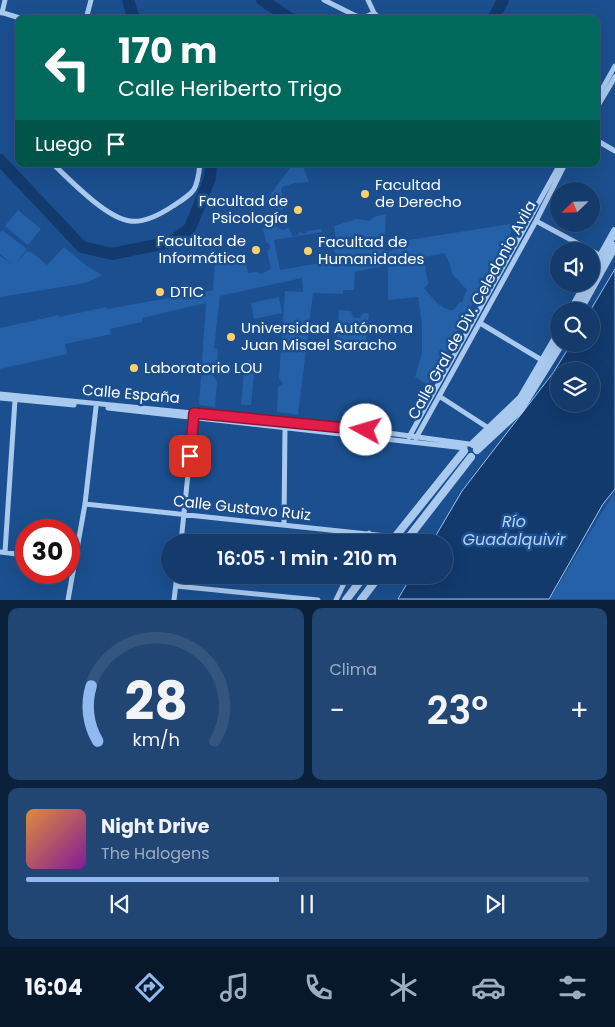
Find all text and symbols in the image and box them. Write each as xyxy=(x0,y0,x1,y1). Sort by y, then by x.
text: 170 m xyxy=(118,26,217,75)
icon: left xyxy=(35,35,100,100)
text: Calle Heriberto Trigo xyxy=(118,73,342,104)
icon: arrive xyxy=(102,130,130,158)
text: Luego xyxy=(35,131,92,158)
place label: Facultad de Derecho xyxy=(375,174,462,212)
north arrow xyxy=(550,182,600,232)
map controls xyxy=(550,182,600,412)
marker: Facultad de Derecho xyxy=(359,188,371,200)
place label: Facultad de Psicología xyxy=(199,190,288,228)
street label: Calle Gral de Div. Celedonio Avila xyxy=(402,196,541,423)
marker: Facultad de Psicología xyxy=(292,204,304,216)
place label: Facultad de Informática xyxy=(157,230,246,268)
place label: Facultad de Humanidades xyxy=(318,231,425,269)
button: sound xyxy=(550,242,600,292)
marker: Facultad de Informática xyxy=(250,244,262,256)
marker: Facultad de Humanidades xyxy=(302,245,314,257)
place label: DTIC xyxy=(170,281,204,302)
marker: DTIC xyxy=(154,286,166,298)
button: search xyxy=(550,302,600,352)
place label: Universidad Autónoma Juan Misael Saracho xyxy=(241,317,413,355)
marker: Universidad Autónoma Juan Misael Saracho xyxy=(225,331,237,343)
place label: Laboratorio LOU xyxy=(144,357,262,378)
marker: Laboratorio LOU xyxy=(128,362,140,374)
button: layers xyxy=(550,362,600,412)
street label: Calle España xyxy=(81,379,181,408)
position arrow xyxy=(339,403,391,455)
pin xyxy=(169,435,211,477)
icon: arrive xyxy=(176,442,204,470)
street label: Calle Gustavo Ruiz xyxy=(172,490,312,525)
water label: Río Guadalquivir xyxy=(463,510,566,551)
speed limit sign: 30 xyxy=(15,519,80,584)
text: 16:05 · 1 min · 210 m xyxy=(217,545,397,572)
text: Clima xyxy=(330,658,377,681)
text: 28 xyxy=(124,665,187,738)
text: 23° xyxy=(427,684,488,737)
text: − xyxy=(330,691,345,730)
text: + xyxy=(570,691,589,730)
text: km/h xyxy=(132,727,180,752)
text: Night Drive xyxy=(101,813,210,840)
text: The Halogens xyxy=(101,842,209,865)
icon: previous xyxy=(106,890,134,918)
icon: pause xyxy=(293,890,321,918)
icon: next xyxy=(481,890,509,918)
icon: directions xyxy=(132,970,167,1005)
icon: music xyxy=(217,970,252,1005)
icon: phone xyxy=(301,970,336,1005)
icon: climate xyxy=(386,970,421,1005)
icon: car xyxy=(471,970,506,1005)
icon: filters xyxy=(555,970,590,1005)
text: 16:04 xyxy=(25,972,83,1003)

